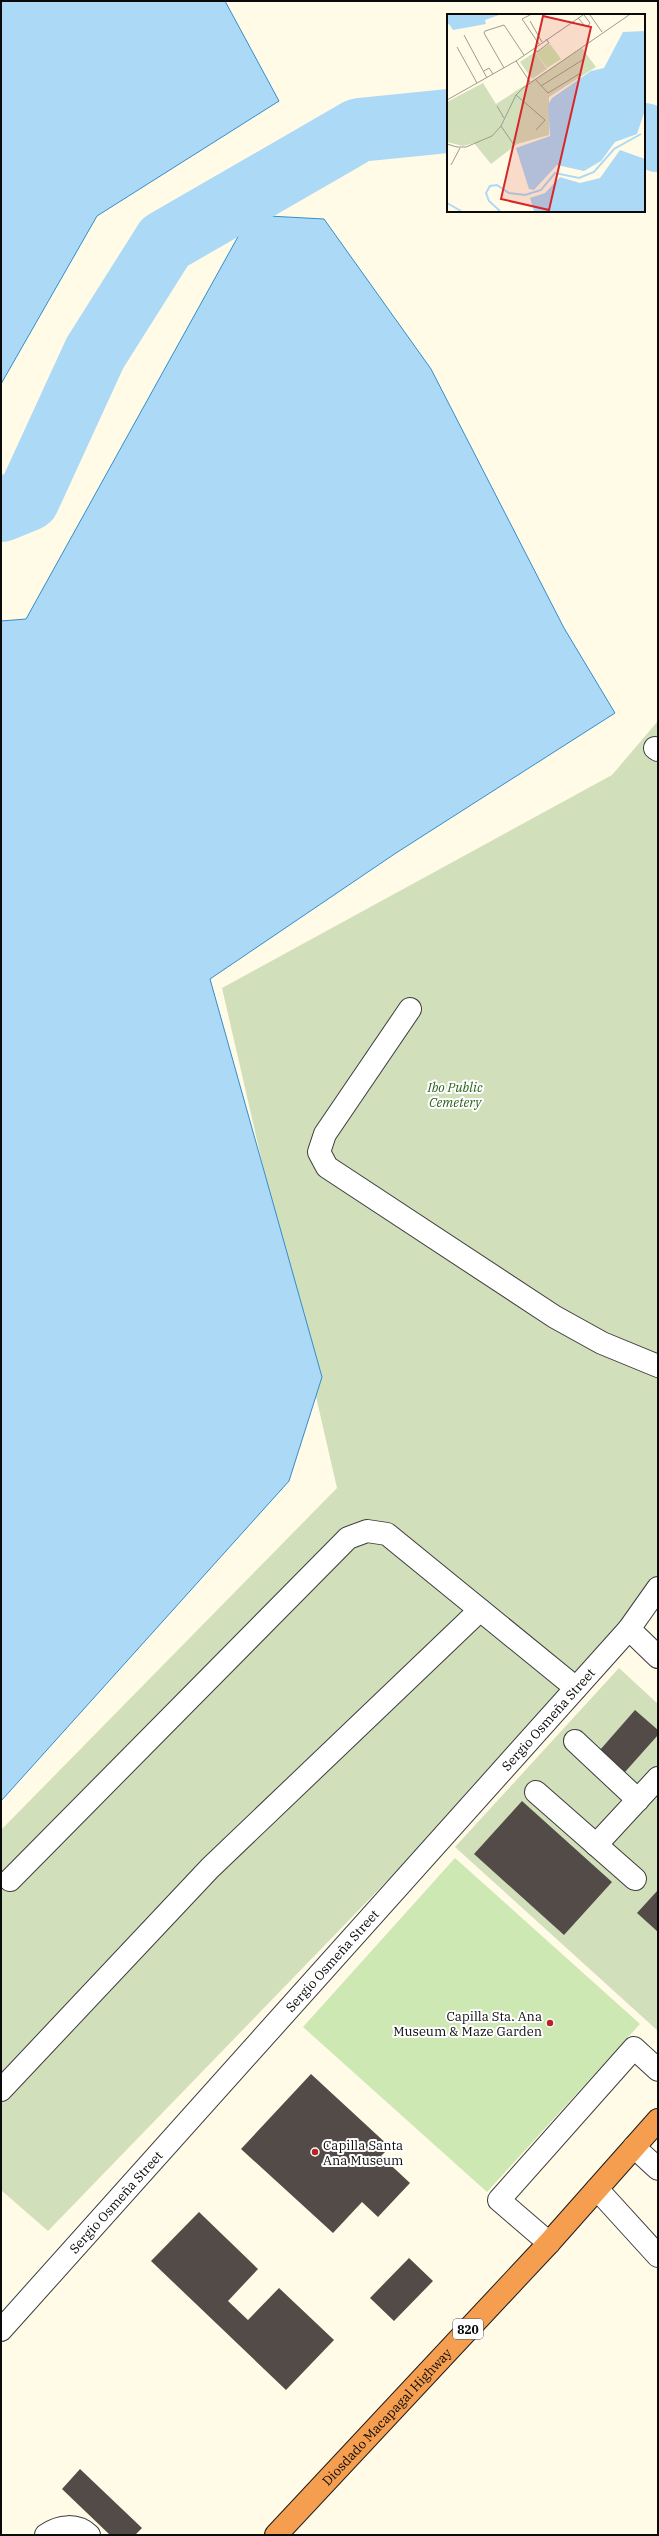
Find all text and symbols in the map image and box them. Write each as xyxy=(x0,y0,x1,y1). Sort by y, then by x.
inset map xyxy=(447,14,645,212)
park label: Ibo Public Cemetery xyxy=(427,1079,483,1111)
street label: Sergio Osmeña Street xyxy=(498,1664,599,1774)
street label: Sergio Osmeña Street xyxy=(282,1905,383,2015)
place label: Capilla Sta. Ana Museum & Maze Garden xyxy=(393,2008,542,2040)
marker: Capilla Sta. Ana Museum & Maze Garden xyxy=(545,2018,555,2028)
place label: Capilla Santa Ana Museum xyxy=(323,2137,403,2169)
street label: Sergio Osmeña Street xyxy=(65,2147,166,2257)
marker: Capilla Santa Ana Museum xyxy=(310,2147,320,2157)
road number: 820 xyxy=(453,2319,483,2339)
street label: Diosdado Macapagal Highway xyxy=(318,2344,455,2489)

